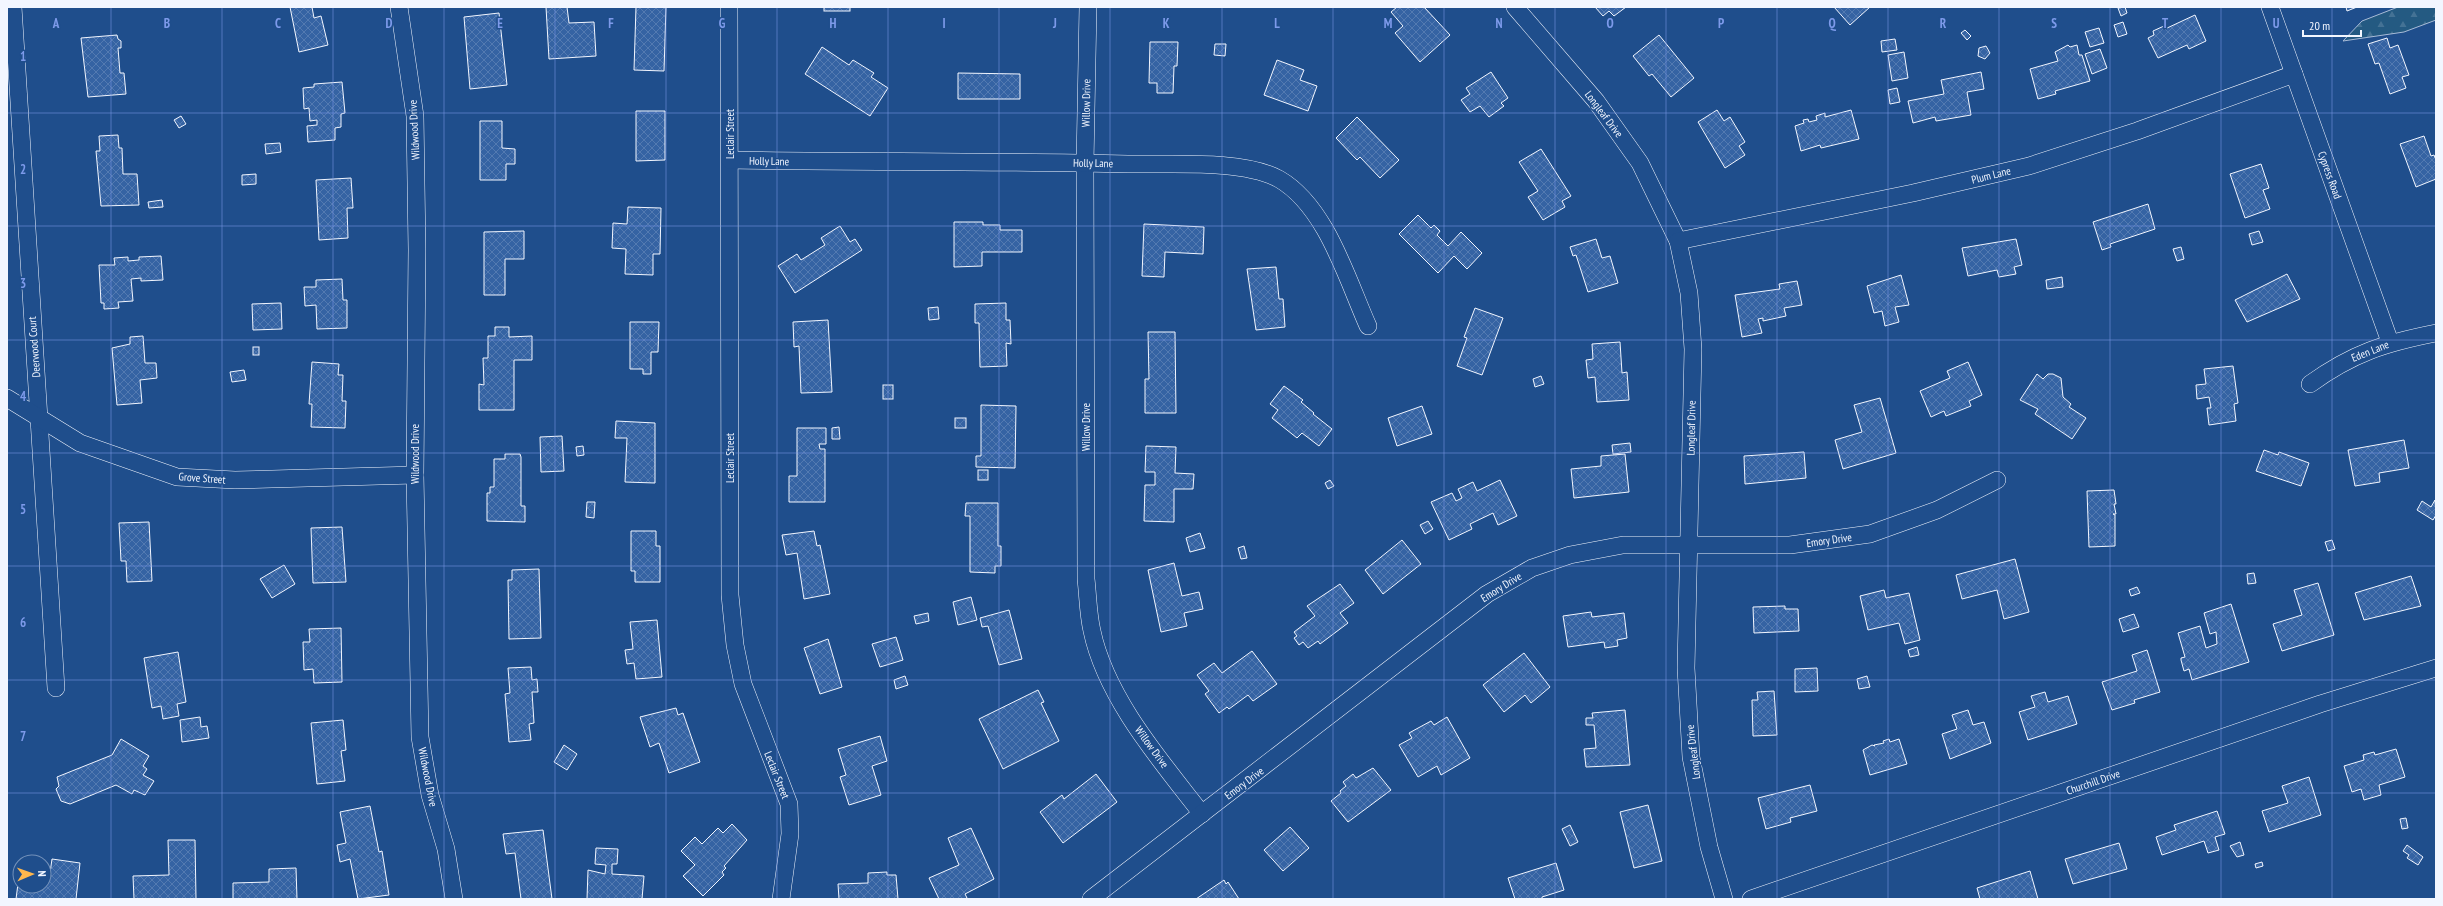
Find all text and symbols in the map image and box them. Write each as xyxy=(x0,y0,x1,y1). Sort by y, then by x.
scale bar xyxy=(2303,12,2361,38)
text: A xyxy=(52,15,60,32)
text: B xyxy=(164,15,170,32)
text: C xyxy=(275,15,281,32)
text: D xyxy=(386,15,393,32)
text: E xyxy=(497,15,503,32)
text: F xyxy=(608,15,614,32)
text: G xyxy=(719,15,726,32)
text: H xyxy=(830,15,837,32)
text: I xyxy=(942,15,946,32)
text: J xyxy=(1052,15,1057,32)
text: K xyxy=(1163,15,1170,32)
text: L xyxy=(1274,15,1280,32)
text: M xyxy=(1384,15,1393,32)
text: N xyxy=(1495,15,1503,32)
text: O xyxy=(1606,15,1614,32)
text: P xyxy=(1718,15,1724,32)
text: Q xyxy=(1828,15,1836,32)
text: R xyxy=(1940,15,1947,32)
text: S xyxy=(2051,15,2057,32)
text: T xyxy=(2162,15,2169,32)
text: U xyxy=(2273,15,2280,32)
text: 20 m xyxy=(2309,18,2330,33)
text: 1 xyxy=(20,48,26,65)
street label: Willow Drive xyxy=(1079,78,1093,127)
street label: Longleaf Drive xyxy=(1582,88,1626,141)
street label: Wildwood Drive xyxy=(405,99,423,160)
street label: Leclair Street xyxy=(723,109,737,159)
street label: Cypress Road xyxy=(2315,149,2345,201)
street label: Holly Lane xyxy=(749,154,790,168)
street label: Holly Lane xyxy=(1073,156,1114,170)
text: 2 xyxy=(20,161,26,178)
street label: Plum Lane xyxy=(1970,163,2013,187)
text: 3 xyxy=(20,275,26,292)
street label: Deerwood Court xyxy=(25,316,43,378)
street label: Eden Lane xyxy=(2349,337,2391,365)
text: 4 xyxy=(20,388,27,405)
street label: Longleaf Drive xyxy=(1684,400,1698,456)
street label: Willow Drive xyxy=(1079,402,1093,451)
street label: Wildwood Drive xyxy=(408,424,422,484)
street label: Leclair Street xyxy=(723,433,737,483)
street label: Grove Street xyxy=(178,469,226,487)
text: 5 xyxy=(20,501,26,518)
street label: Emory Drive xyxy=(1805,530,1853,550)
street label: Emory Drive xyxy=(1478,569,1525,605)
text: 6 xyxy=(20,614,26,631)
street label: Willow Drive xyxy=(1132,723,1172,771)
street label: Longleaf Drive xyxy=(1683,723,1703,780)
text: 7 xyxy=(20,728,26,745)
street label: Wildwood Drive xyxy=(415,746,441,808)
street label: Leclair Street xyxy=(761,749,793,801)
street label: Emory Drive xyxy=(1221,763,1267,802)
street label: Churchill Drive xyxy=(2064,766,2122,798)
north arrow xyxy=(12,854,52,894)
text: N xyxy=(35,870,49,877)

